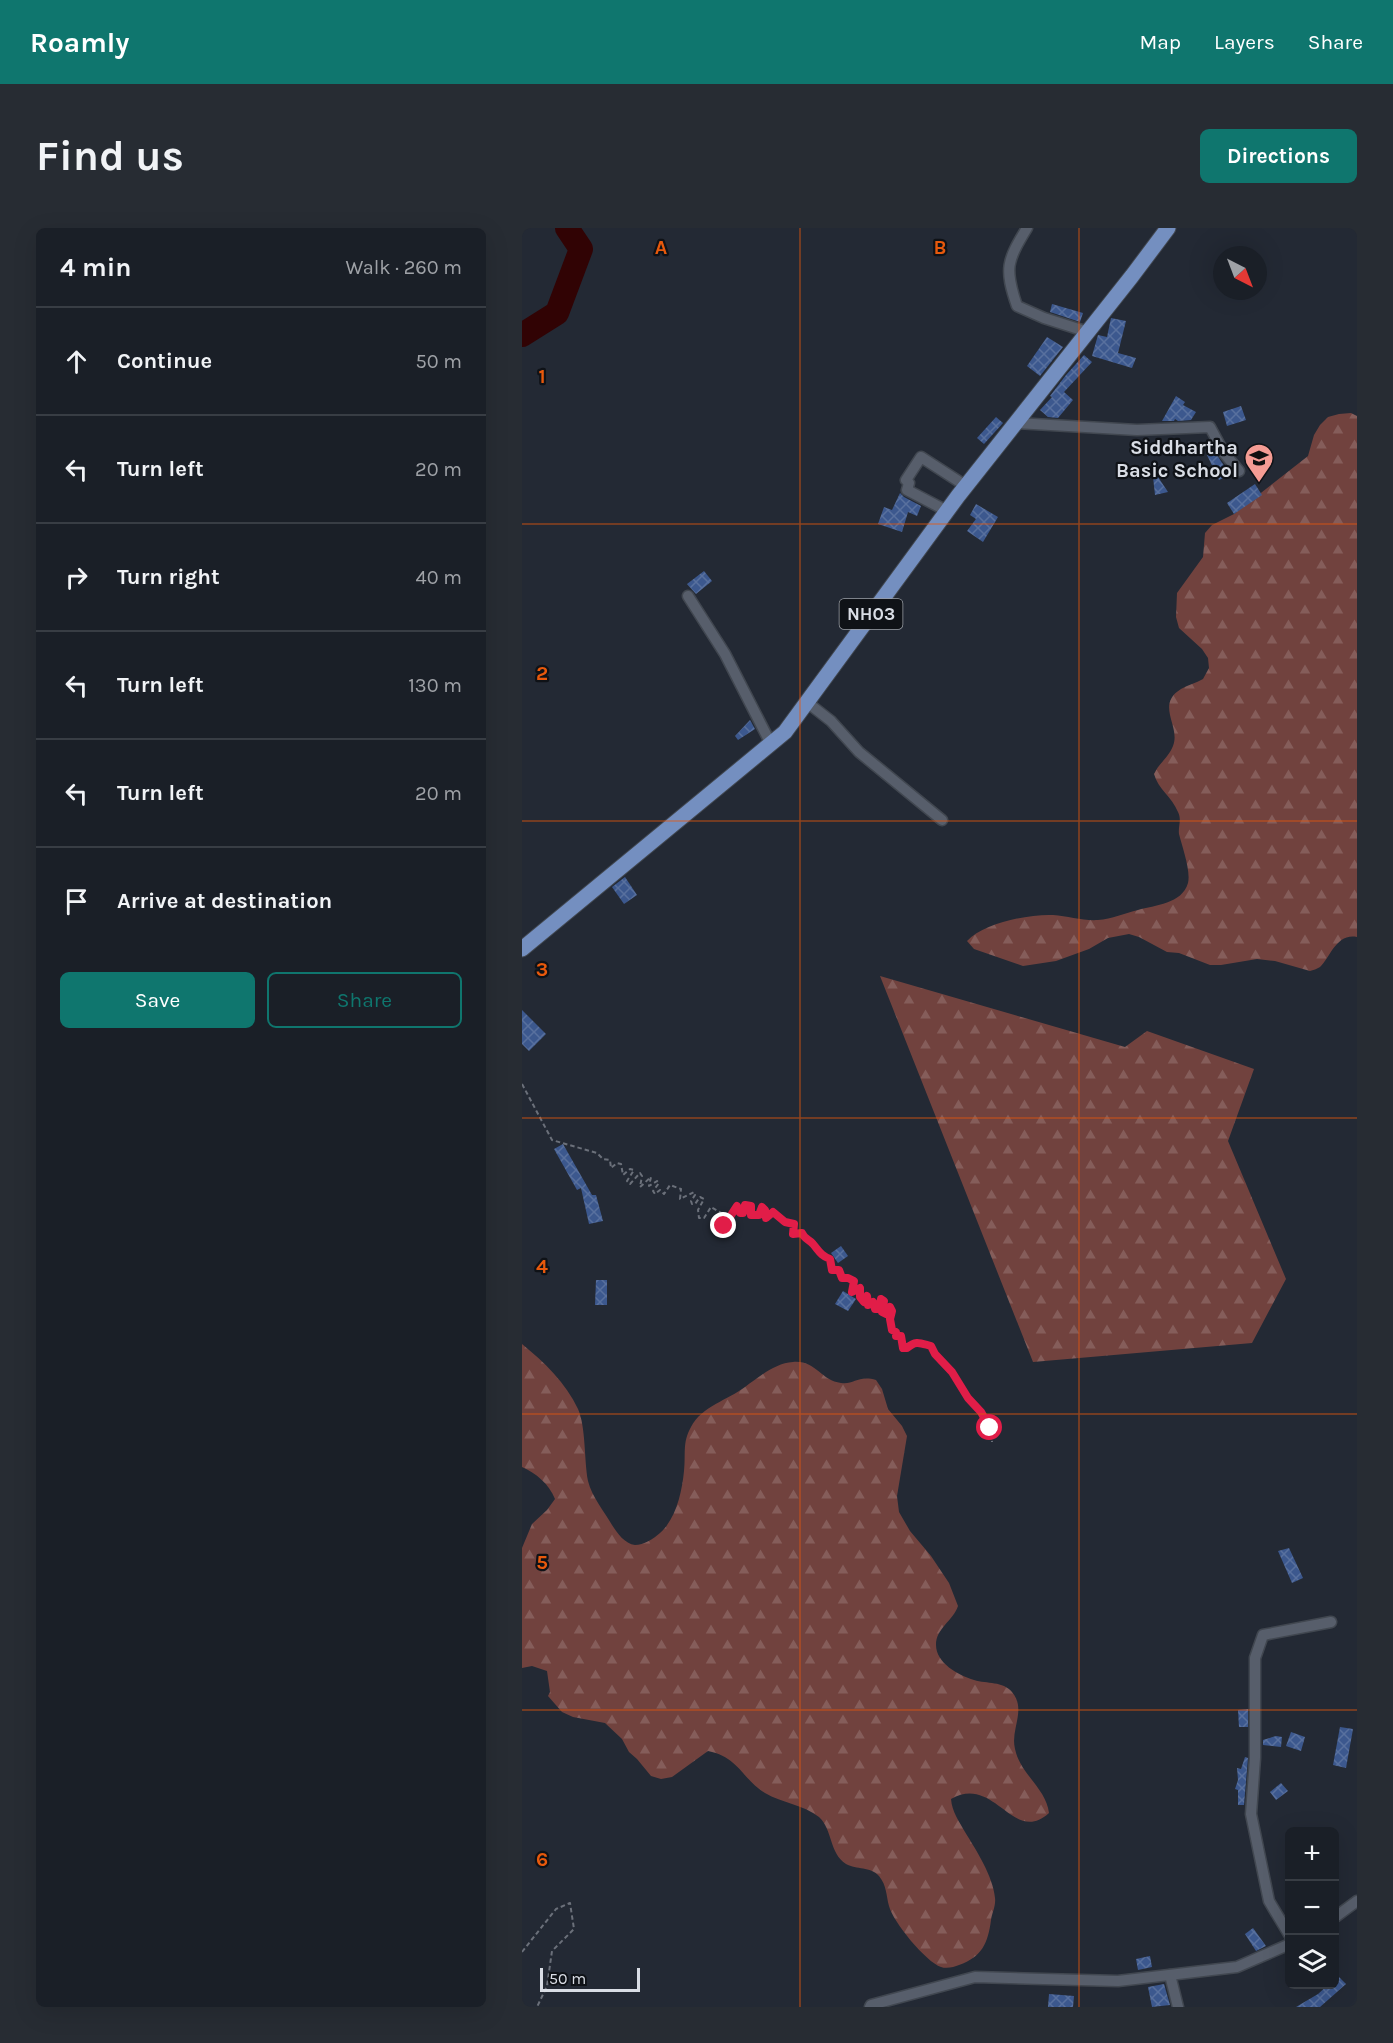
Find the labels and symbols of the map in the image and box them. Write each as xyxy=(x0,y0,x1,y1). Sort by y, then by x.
text: A xyxy=(655,236,668,259)
text: B xyxy=(934,236,946,259)
north arrow xyxy=(1213,246,1267,300)
text: 1 xyxy=(538,365,546,388)
place label: Siddhartha Basic School xyxy=(1116,436,1238,482)
school or university icon: Siddhartha Basic School xyxy=(1243,442,1275,484)
road number: NH03 xyxy=(840,599,902,629)
text: 2 xyxy=(536,662,548,685)
text: 3 xyxy=(536,958,548,981)
route end xyxy=(710,1212,736,1238)
text: 4 xyxy=(536,1255,548,1278)
route start xyxy=(976,1414,1002,1440)
text: 5 xyxy=(536,1551,548,1574)
text: 6 xyxy=(536,1848,548,1871)
scale bar xyxy=(540,1965,640,1992)

